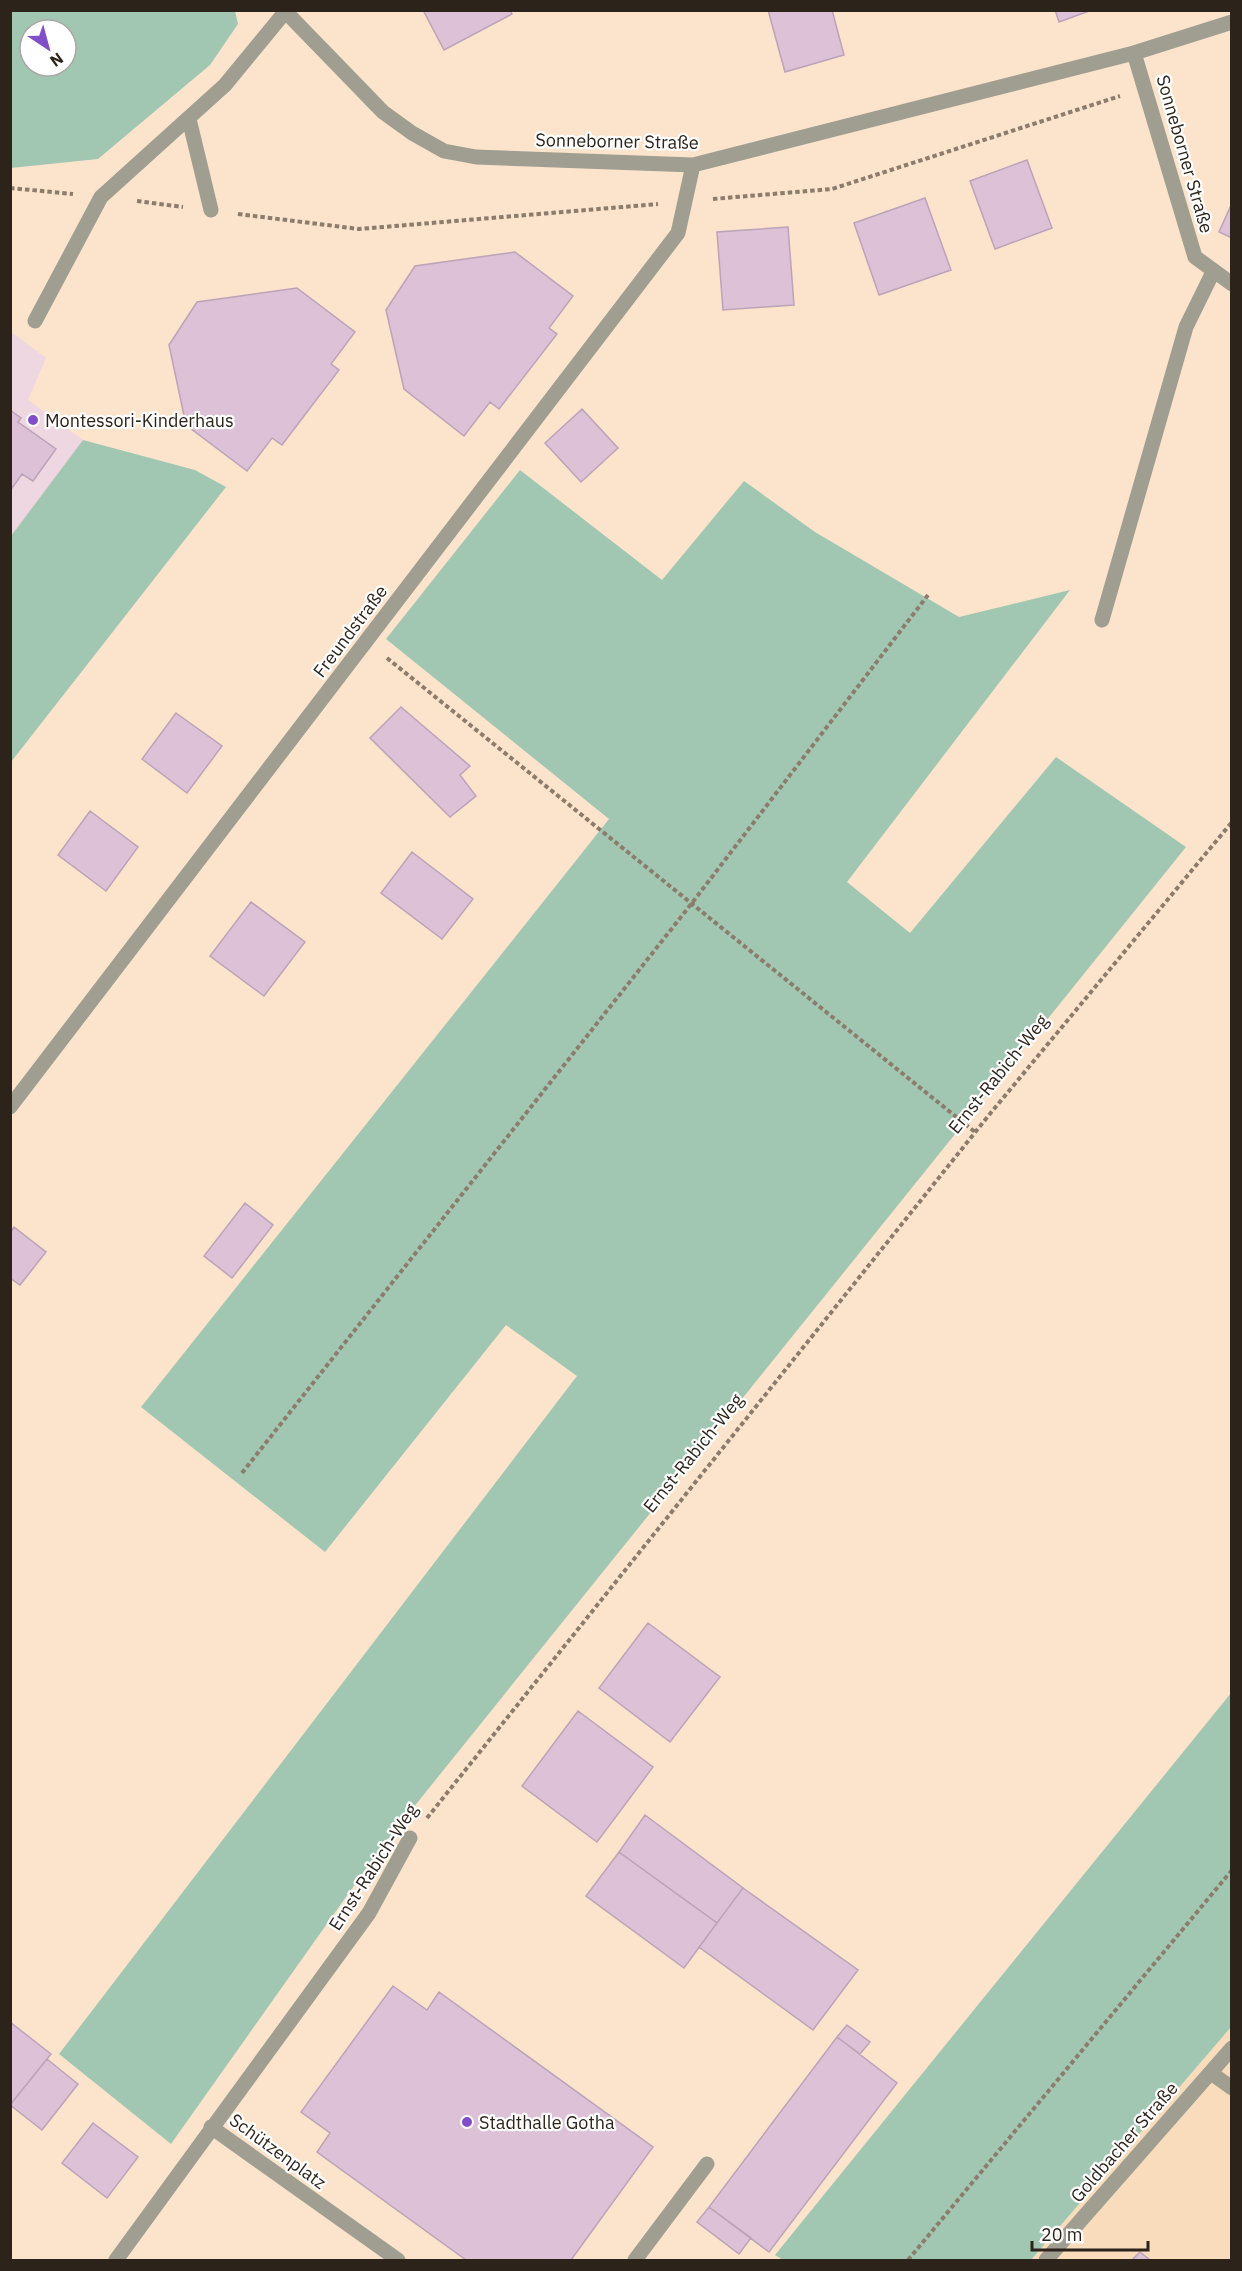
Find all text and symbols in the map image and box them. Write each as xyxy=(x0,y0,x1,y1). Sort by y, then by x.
north arrow xyxy=(18,18,78,78)
text: N xyxy=(46,49,67,72)
street label: Sonneborner Straße xyxy=(1151,72,1219,236)
street label: Sonneborner Straße xyxy=(535,128,699,154)
place label: Montessori-Kinderhaus xyxy=(45,409,234,432)
marker: Montessori-Kinderhaus xyxy=(26,413,40,427)
street label: Freundstraße xyxy=(308,580,392,682)
street label: Ernst-Rabich-Weg xyxy=(943,1009,1053,1138)
street label: Ernst-Rabich-Weg xyxy=(638,1388,748,1517)
street label: Ernst-Rabich-Weg xyxy=(323,1799,423,1935)
street label: Goldbacher Straße xyxy=(1065,2077,1183,2207)
street label: Schützenplatz xyxy=(225,2108,331,2194)
place label: Stadthalle Gotha xyxy=(479,2111,615,2134)
marker: Stadthalle Gotha xyxy=(460,2115,474,2129)
scale bar xyxy=(1032,2214,1148,2252)
text: 20 m xyxy=(1041,2223,1083,2246)

